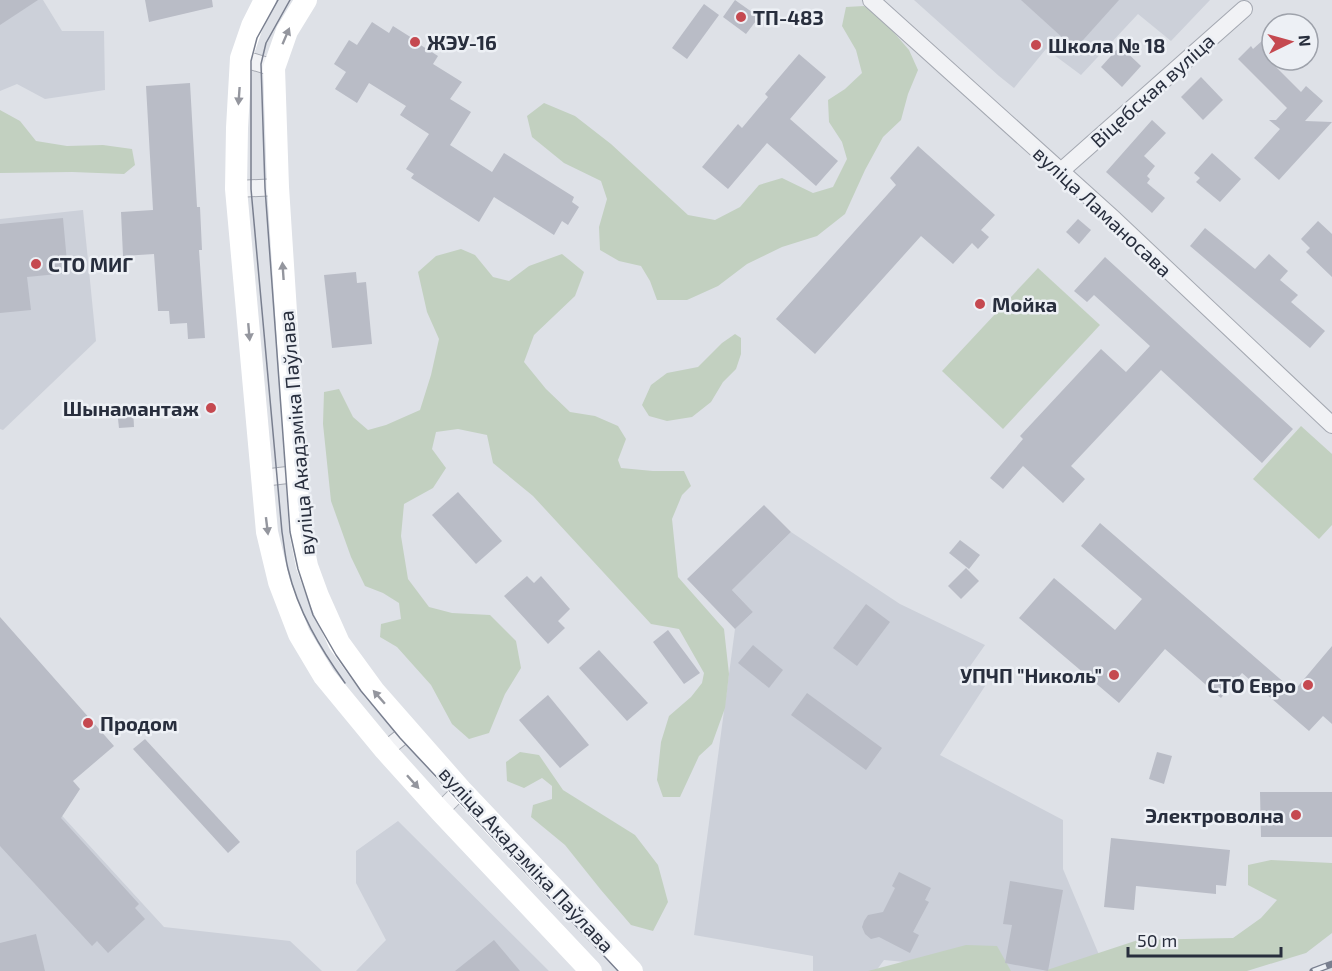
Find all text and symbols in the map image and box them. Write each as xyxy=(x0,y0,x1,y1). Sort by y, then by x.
place label: ТП-483 xyxy=(753,5,824,29)
marker: ТП-483 xyxy=(734,10,748,24)
north arrow xyxy=(1260,12,1320,72)
one-way arrow xyxy=(282,27,291,45)
street label: Віцебская вуліца xyxy=(1085,28,1220,153)
place label: ЖЭУ-16 xyxy=(427,30,497,54)
place label: Школа № 18 xyxy=(1048,33,1166,57)
text: N xyxy=(1295,34,1315,47)
marker: ЖЭУ-16 xyxy=(408,35,422,49)
marker: Школа № 18 xyxy=(1029,38,1043,52)
one-way arrow xyxy=(234,86,243,105)
street label: вуліца Ламаносава xyxy=(1028,141,1177,282)
place label: СТО МИГ xyxy=(48,252,133,276)
marker: СТО МИГ xyxy=(29,257,43,271)
one-way arrow xyxy=(278,261,288,280)
place label: Мойка xyxy=(992,292,1057,316)
marker: Мойка xyxy=(973,297,987,311)
street label: вуліца Акадэміка Паўлава xyxy=(273,310,320,556)
one-way arrow xyxy=(244,323,254,342)
place label: Шынамантаж xyxy=(63,396,200,420)
marker: Шынамантаж xyxy=(204,401,218,415)
one-way arrow xyxy=(262,517,272,536)
place label: УПЧП "Николь" xyxy=(960,663,1102,687)
marker: УПЧП "Николь" xyxy=(1107,668,1121,682)
place label: СТО Евро xyxy=(1207,673,1296,697)
marker: СТО Евро xyxy=(1301,678,1315,692)
one-way arrow xyxy=(373,690,386,705)
place label: Продом xyxy=(100,711,178,735)
marker: Продом xyxy=(81,716,95,730)
street label: вуліца Акадэміка Паўлава xyxy=(434,761,620,958)
one-way arrow xyxy=(406,774,420,789)
place label: Электроволна xyxy=(1145,803,1284,827)
marker: Электроволна xyxy=(1289,808,1303,822)
scale bar xyxy=(1128,920,1281,958)
text: 50 m xyxy=(1137,929,1177,951)

